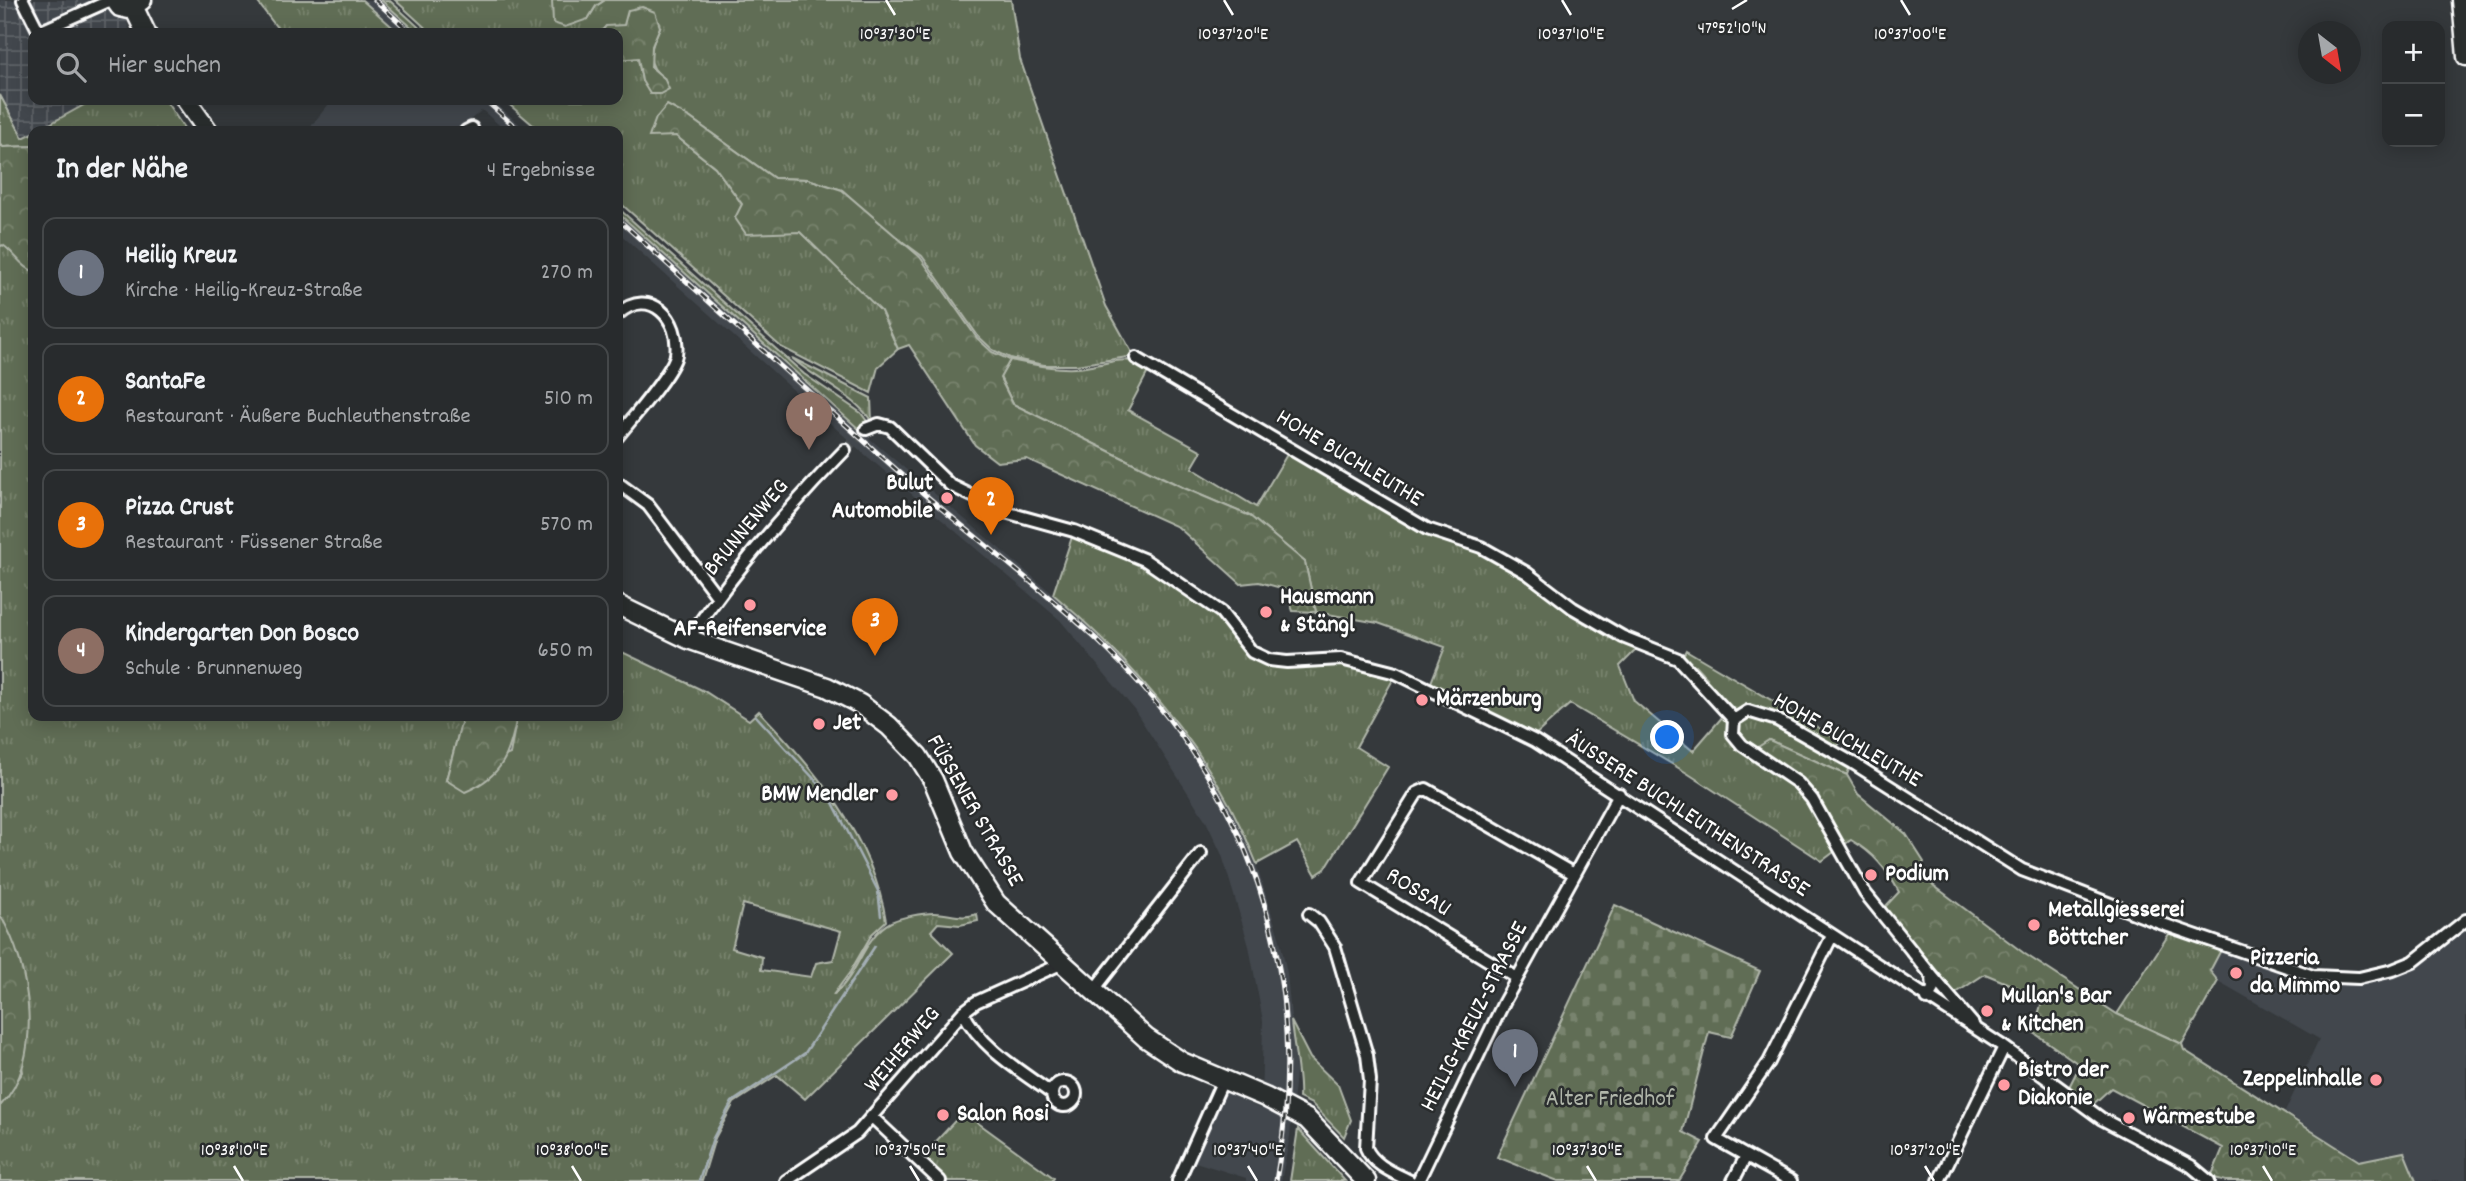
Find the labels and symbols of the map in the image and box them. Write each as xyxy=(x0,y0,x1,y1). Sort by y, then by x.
text: 47°52'10"N xyxy=(1698,17,1766,42)
north arrow xyxy=(2298,21,2361,84)
text: 10°37'30"E xyxy=(860,23,930,48)
text: 10°37'20"E xyxy=(1198,23,1268,48)
text: 10°37'10"E xyxy=(1538,23,1604,48)
text: 10°37'00"E xyxy=(1874,23,1946,48)
pin: 4 xyxy=(786,392,832,450)
street label: HOHE BUCHLEUTHE xyxy=(1269,401,1429,517)
place label: Bulut Automobile xyxy=(832,467,933,529)
street label: BRUNNENWEG xyxy=(696,472,798,584)
pin: 2 xyxy=(968,477,1014,535)
marker: Bulut Automobile xyxy=(939,490,955,506)
place label: Hausmann & Stängl xyxy=(1280,581,1374,643)
marker: AF-Reifenservice xyxy=(742,597,758,613)
pin: 3 xyxy=(852,598,898,656)
marker: Hausmann & Stängl xyxy=(1258,604,1274,620)
place label: AF-Reifenservice xyxy=(674,613,827,647)
place label: Märzenburg xyxy=(1436,683,1542,717)
street label: HOHE BUCHLEUTHE xyxy=(1766,685,1928,797)
marker: Märzenburg xyxy=(1414,692,1430,708)
place label: Jet xyxy=(833,707,861,741)
marker: Jet xyxy=(811,716,827,732)
your location xyxy=(1650,720,1684,754)
street label: ÄUSSERE BUCHLEUTHENSTRASSE xyxy=(1558,723,1816,907)
street label: FÜSSENER STRASSE xyxy=(917,729,1031,893)
place label: BMW Mendler xyxy=(761,778,879,812)
marker: BMW Mendler xyxy=(884,787,900,803)
place label: Podium xyxy=(1885,858,1949,892)
street label: ROSSAU xyxy=(1379,860,1457,926)
marker: Podium xyxy=(1863,867,1879,883)
place label: Metallgiesserei Böttcher xyxy=(2048,894,2185,956)
street label: HEILIG-KREUZ-STRASSE xyxy=(1412,916,1538,1118)
marker: Metallgiesserei Böttcher xyxy=(2026,917,2042,933)
place label: Pizzeria da Mimmo xyxy=(2250,942,2340,1004)
marker: Pizzeria da Mimmo xyxy=(2228,965,2244,981)
place label: Mullan's Bar & Kitchen xyxy=(2001,980,2112,1042)
street label: WEIHERWEG xyxy=(857,999,949,1101)
marker: Mullan's Bar & Kitchen xyxy=(1979,1003,1995,1019)
pin: 1 xyxy=(1492,1029,1538,1087)
place label: Bistro der Diakonie xyxy=(2018,1054,2110,1116)
place label: Zeppelinhalle xyxy=(2243,1063,2362,1097)
marker: Zeppelinhalle xyxy=(2368,1072,2384,1088)
marker: Bistro der Diakonie xyxy=(1996,1077,2012,1093)
park label: Alter Friedhof xyxy=(1546,1083,1675,1117)
place label: Salon Rosi xyxy=(957,1098,1049,1132)
place label: Wärmestube xyxy=(2143,1101,2255,1135)
marker: Salon Rosi xyxy=(935,1107,951,1123)
marker: Wärmestube xyxy=(2121,1110,2137,1126)
text: 10°38'10"E xyxy=(201,1139,267,1164)
text: 10°38'00"E xyxy=(536,1139,608,1164)
text: 10°37'50"E xyxy=(875,1139,945,1164)
text: 10°37'40"E xyxy=(1213,1139,1283,1164)
text: 10°37'30"E xyxy=(1552,1139,1622,1164)
text: 10°37'20"E xyxy=(1890,1139,1960,1164)
text: 10°37'10"E xyxy=(2230,1139,2296,1164)

